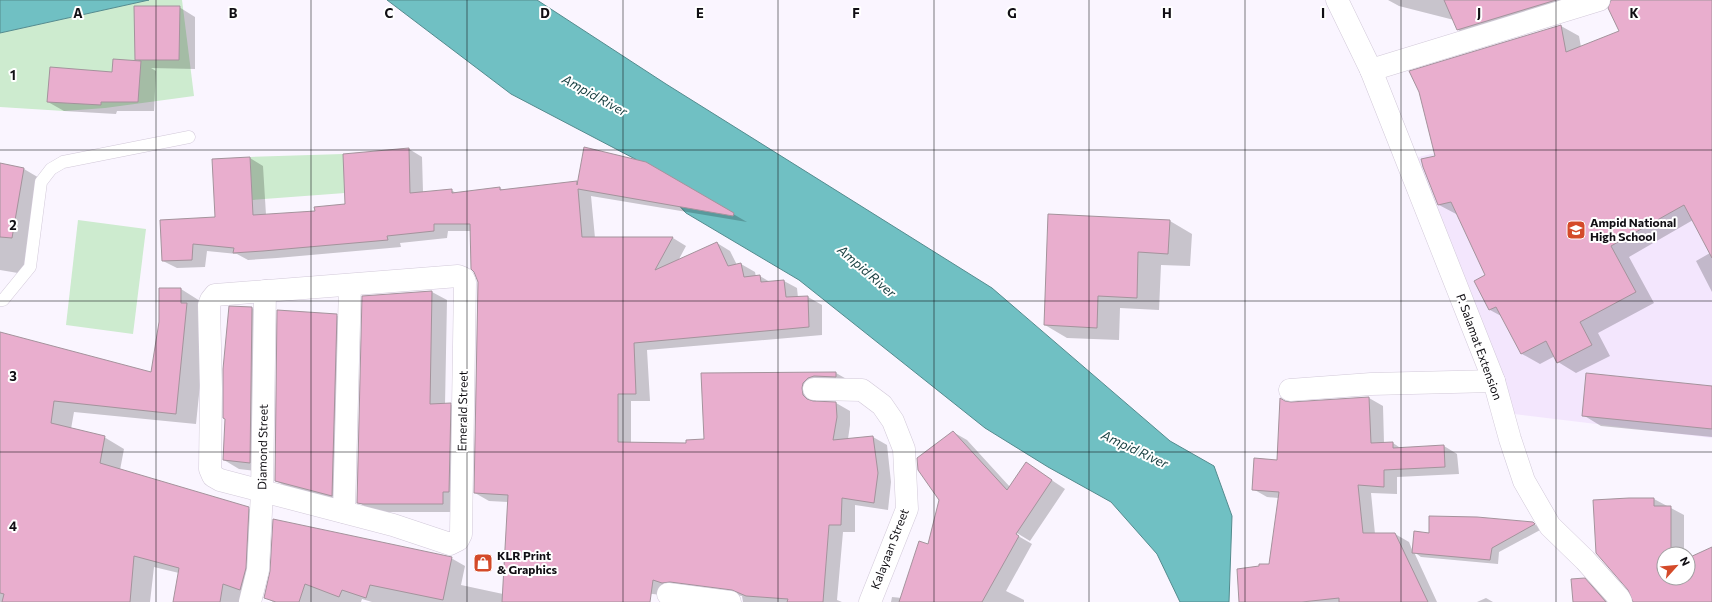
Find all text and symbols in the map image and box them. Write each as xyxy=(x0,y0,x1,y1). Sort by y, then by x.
text: A xyxy=(73,5,83,21)
text: B xyxy=(229,5,238,21)
text: C xyxy=(385,5,394,21)
text: D xyxy=(540,5,550,21)
text: E xyxy=(696,5,704,21)
text: F xyxy=(852,5,860,21)
text: G xyxy=(1007,5,1017,21)
text: H xyxy=(1162,5,1172,21)
text: I xyxy=(1321,5,1325,21)
text: J xyxy=(1477,5,1481,21)
text: K xyxy=(1629,5,1639,21)
text: 1 xyxy=(10,67,16,83)
water label: Ampid River xyxy=(559,70,631,120)
place label: Ampid National High School xyxy=(1590,215,1676,243)
text: 2 xyxy=(9,217,17,233)
school or university icon: Ampid National High School xyxy=(1565,219,1587,241)
water label: Ampid River xyxy=(834,241,900,301)
street label: P. Salamat Extension xyxy=(1454,292,1506,402)
text: 3 xyxy=(9,368,17,384)
street label: Emerald Street xyxy=(454,370,470,452)
street label: Diamond Street xyxy=(254,404,270,490)
water label: Ampid River xyxy=(1098,426,1172,472)
street label: Kalayaan Street xyxy=(867,506,911,591)
text: 4 xyxy=(9,518,17,534)
north arrow xyxy=(1656,546,1696,586)
place label: KLR Print & Graphics xyxy=(497,548,558,576)
shop icon: KLR Print & Graphics xyxy=(472,552,494,574)
text: N xyxy=(1678,555,1693,568)

